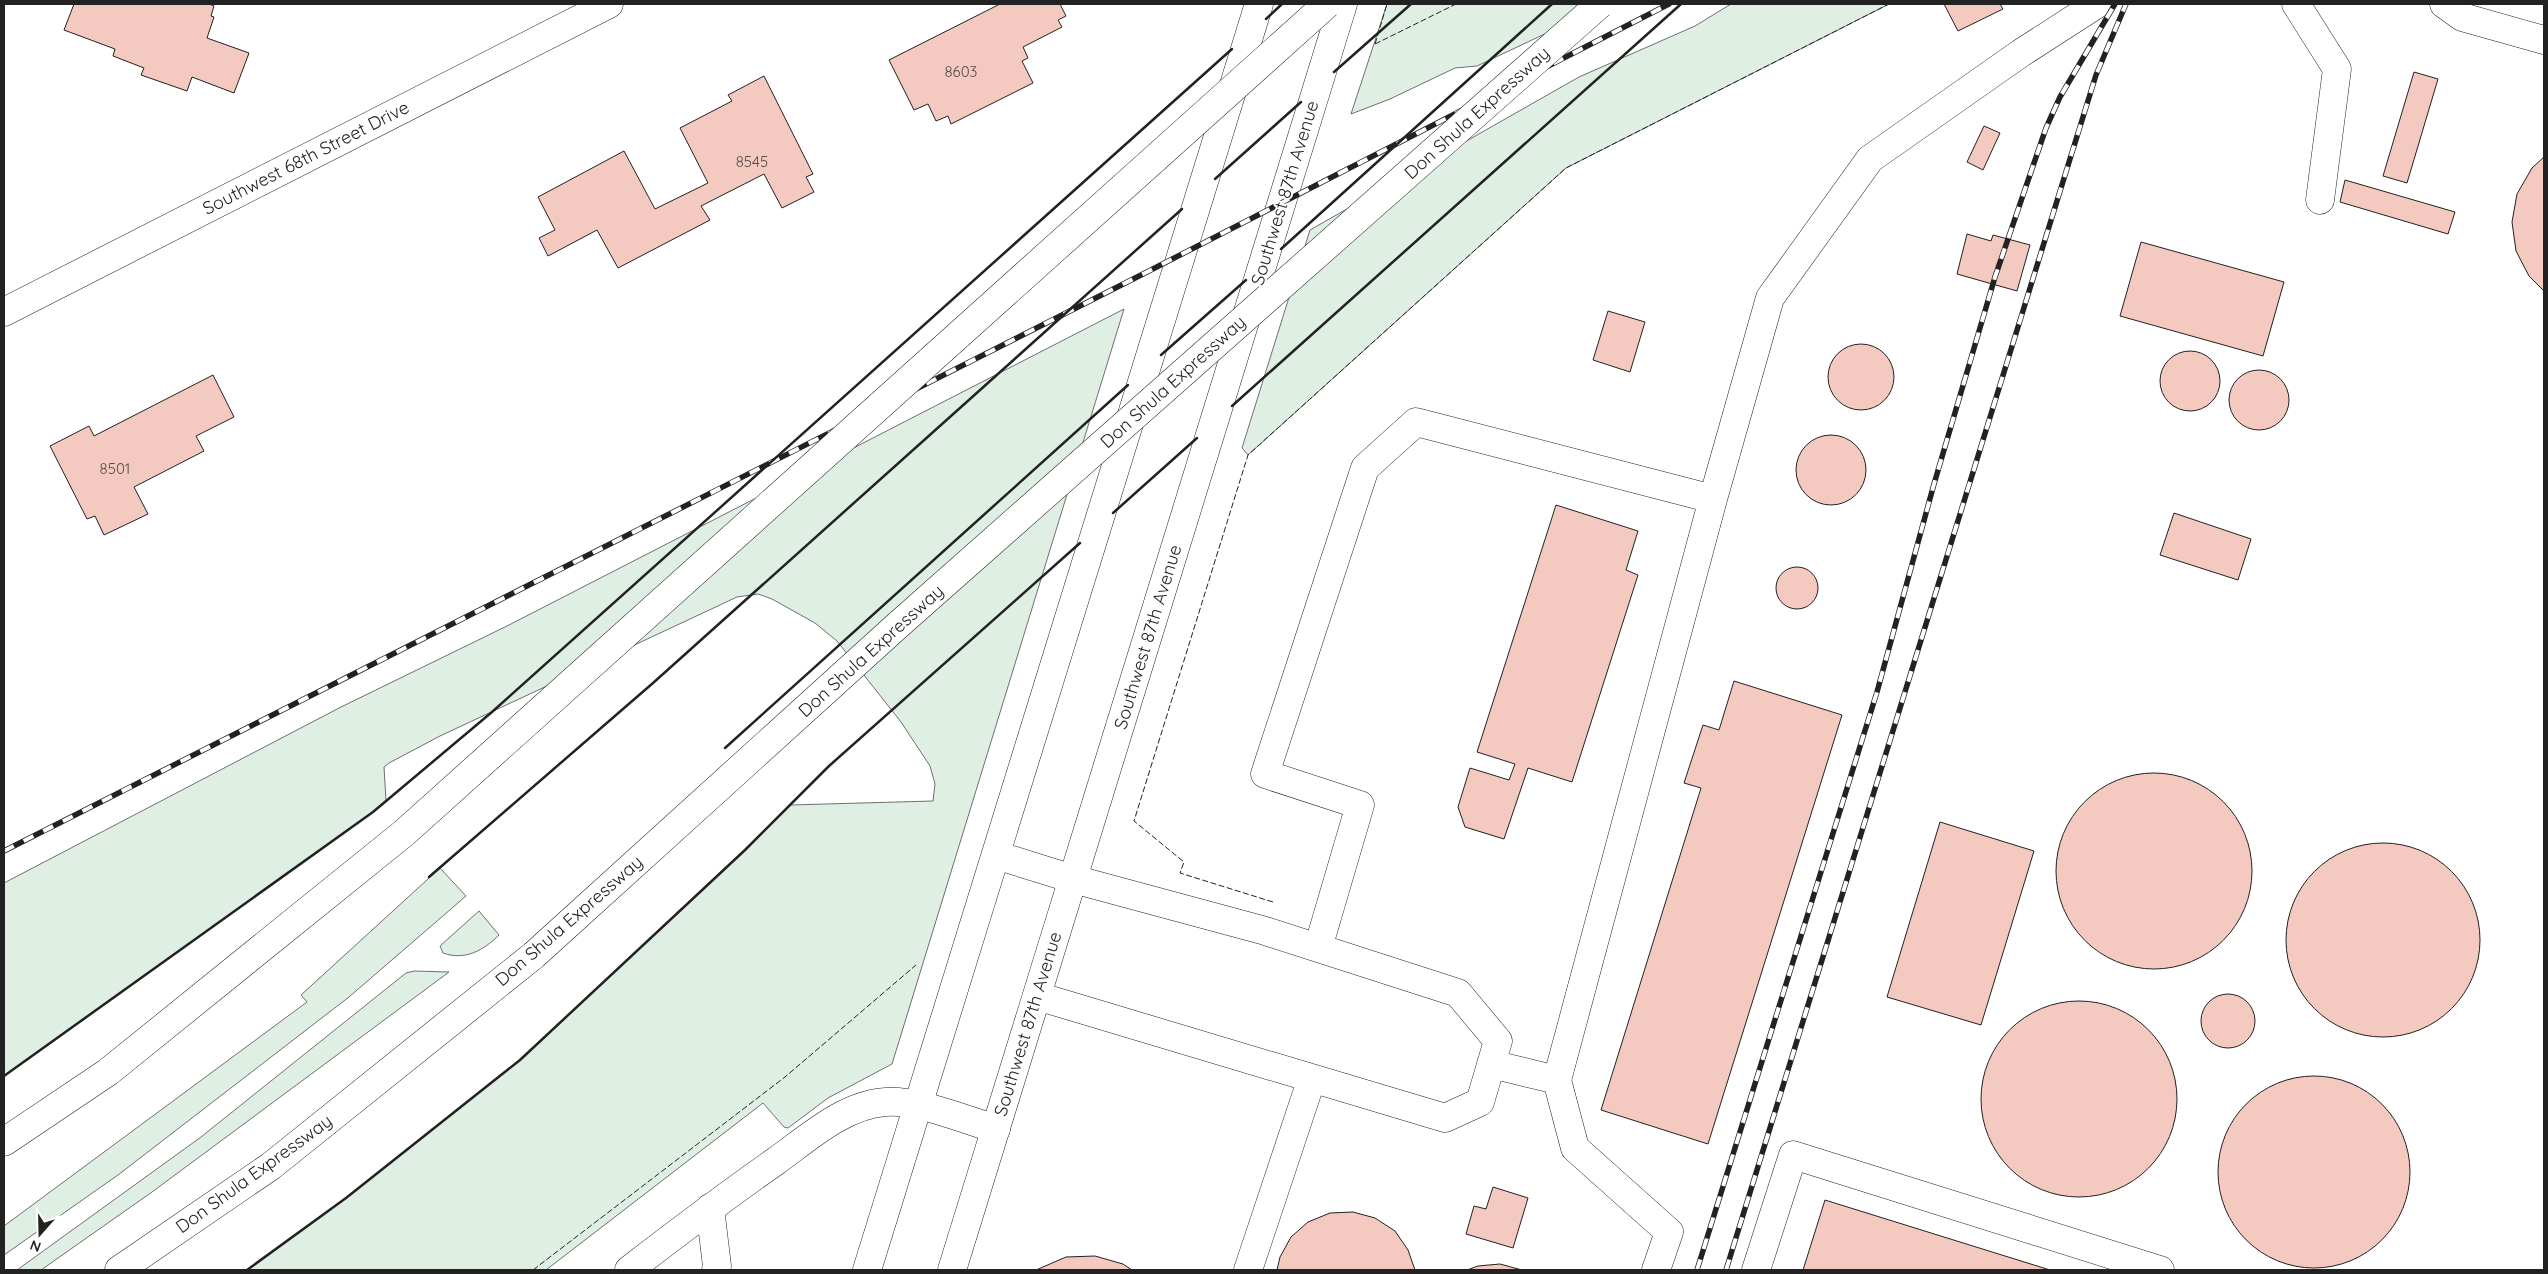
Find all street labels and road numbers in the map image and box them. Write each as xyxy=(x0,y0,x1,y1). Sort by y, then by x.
street label: Don Shula Expressway xyxy=(1399,41,1554,184)
street label: Southwest 68th Street Drive xyxy=(199,95,413,220)
street label: Southwest 87th Avenue xyxy=(1245,98,1324,288)
street label: Don Shula Expressway xyxy=(1095,310,1250,453)
street label: Southwest 87th Avenue xyxy=(1108,542,1187,732)
street label: Don Shula Expressway xyxy=(793,579,948,722)
street label: Don Shula Expressway xyxy=(490,850,647,991)
street label: Southwest 87th Avenue xyxy=(988,929,1067,1119)
street label: Don Shula Expressway xyxy=(171,1109,337,1238)

